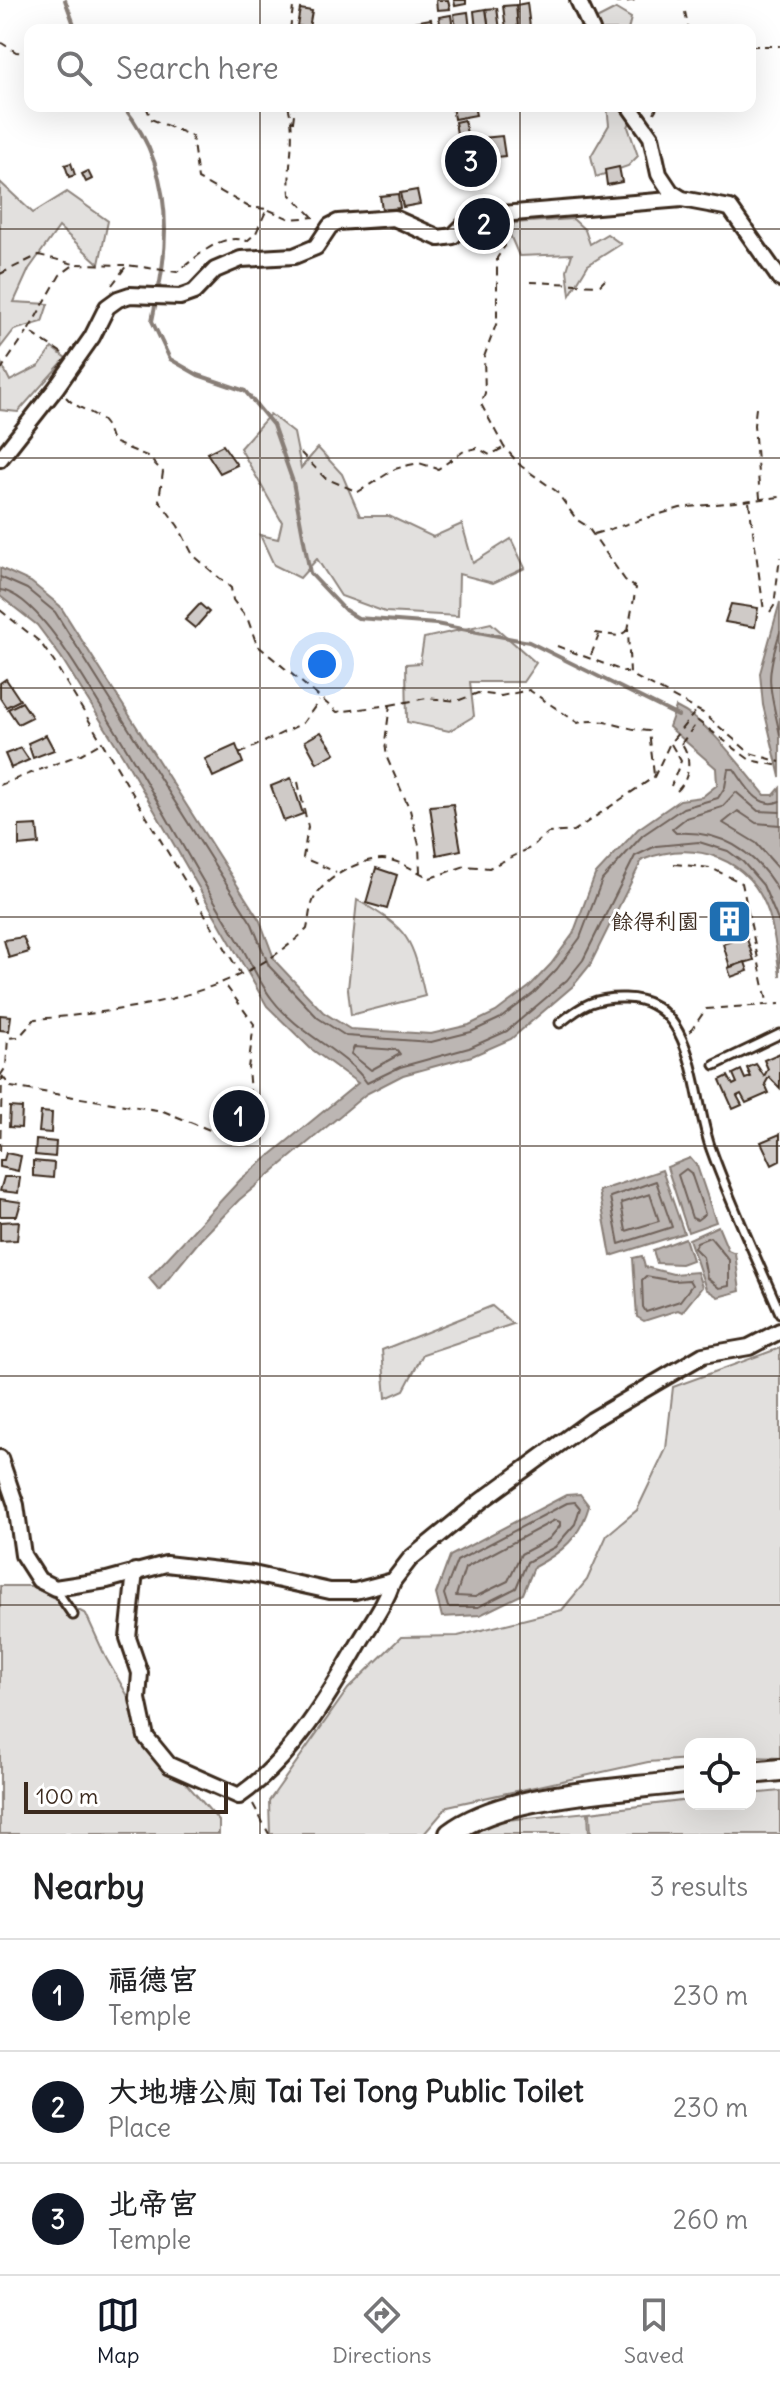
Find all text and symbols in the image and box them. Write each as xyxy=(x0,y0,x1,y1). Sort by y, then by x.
search box xyxy=(24,24,756,112)
icon: search xyxy=(52,46,96,90)
text: Search here xyxy=(116,49,279,87)
pin: 3 xyxy=(445,131,497,191)
pin: 2 xyxy=(458,194,510,254)
your location xyxy=(302,644,342,684)
building icon: 餘得利園 xyxy=(706,897,754,945)
place label: 餘得利園 xyxy=(611,907,699,935)
pin: 1 xyxy=(213,1086,265,1146)
map controls xyxy=(684,1738,756,1810)
button: locate xyxy=(684,1738,756,1810)
scale bar xyxy=(24,1778,228,1814)
text: 100 m xyxy=(36,1782,98,1810)
text: Nearby xyxy=(32,1865,145,1908)
text: 3 results xyxy=(650,1870,748,1903)
text: 福德宮 xyxy=(108,1960,198,1998)
text: 1 xyxy=(53,1979,63,2012)
text: 230 m xyxy=(673,1979,748,2012)
text: Temple xyxy=(108,1999,191,2032)
text: 大地塘公廁 Tai Tei Tong Public Toilet xyxy=(108,2072,584,2110)
text: 2 xyxy=(51,2091,65,2124)
text: 230 m xyxy=(673,2091,748,2124)
text: Place xyxy=(108,2111,171,2144)
text: 北帝宮 xyxy=(108,2184,198,2222)
text: 3 xyxy=(51,2203,65,2236)
text: 260 m xyxy=(673,2203,748,2236)
text: Temple xyxy=(108,2223,191,2256)
tab: Map xyxy=(96,2293,140,2369)
tab: Directions xyxy=(332,2293,432,2369)
tab: Saved xyxy=(624,2293,684,2369)

